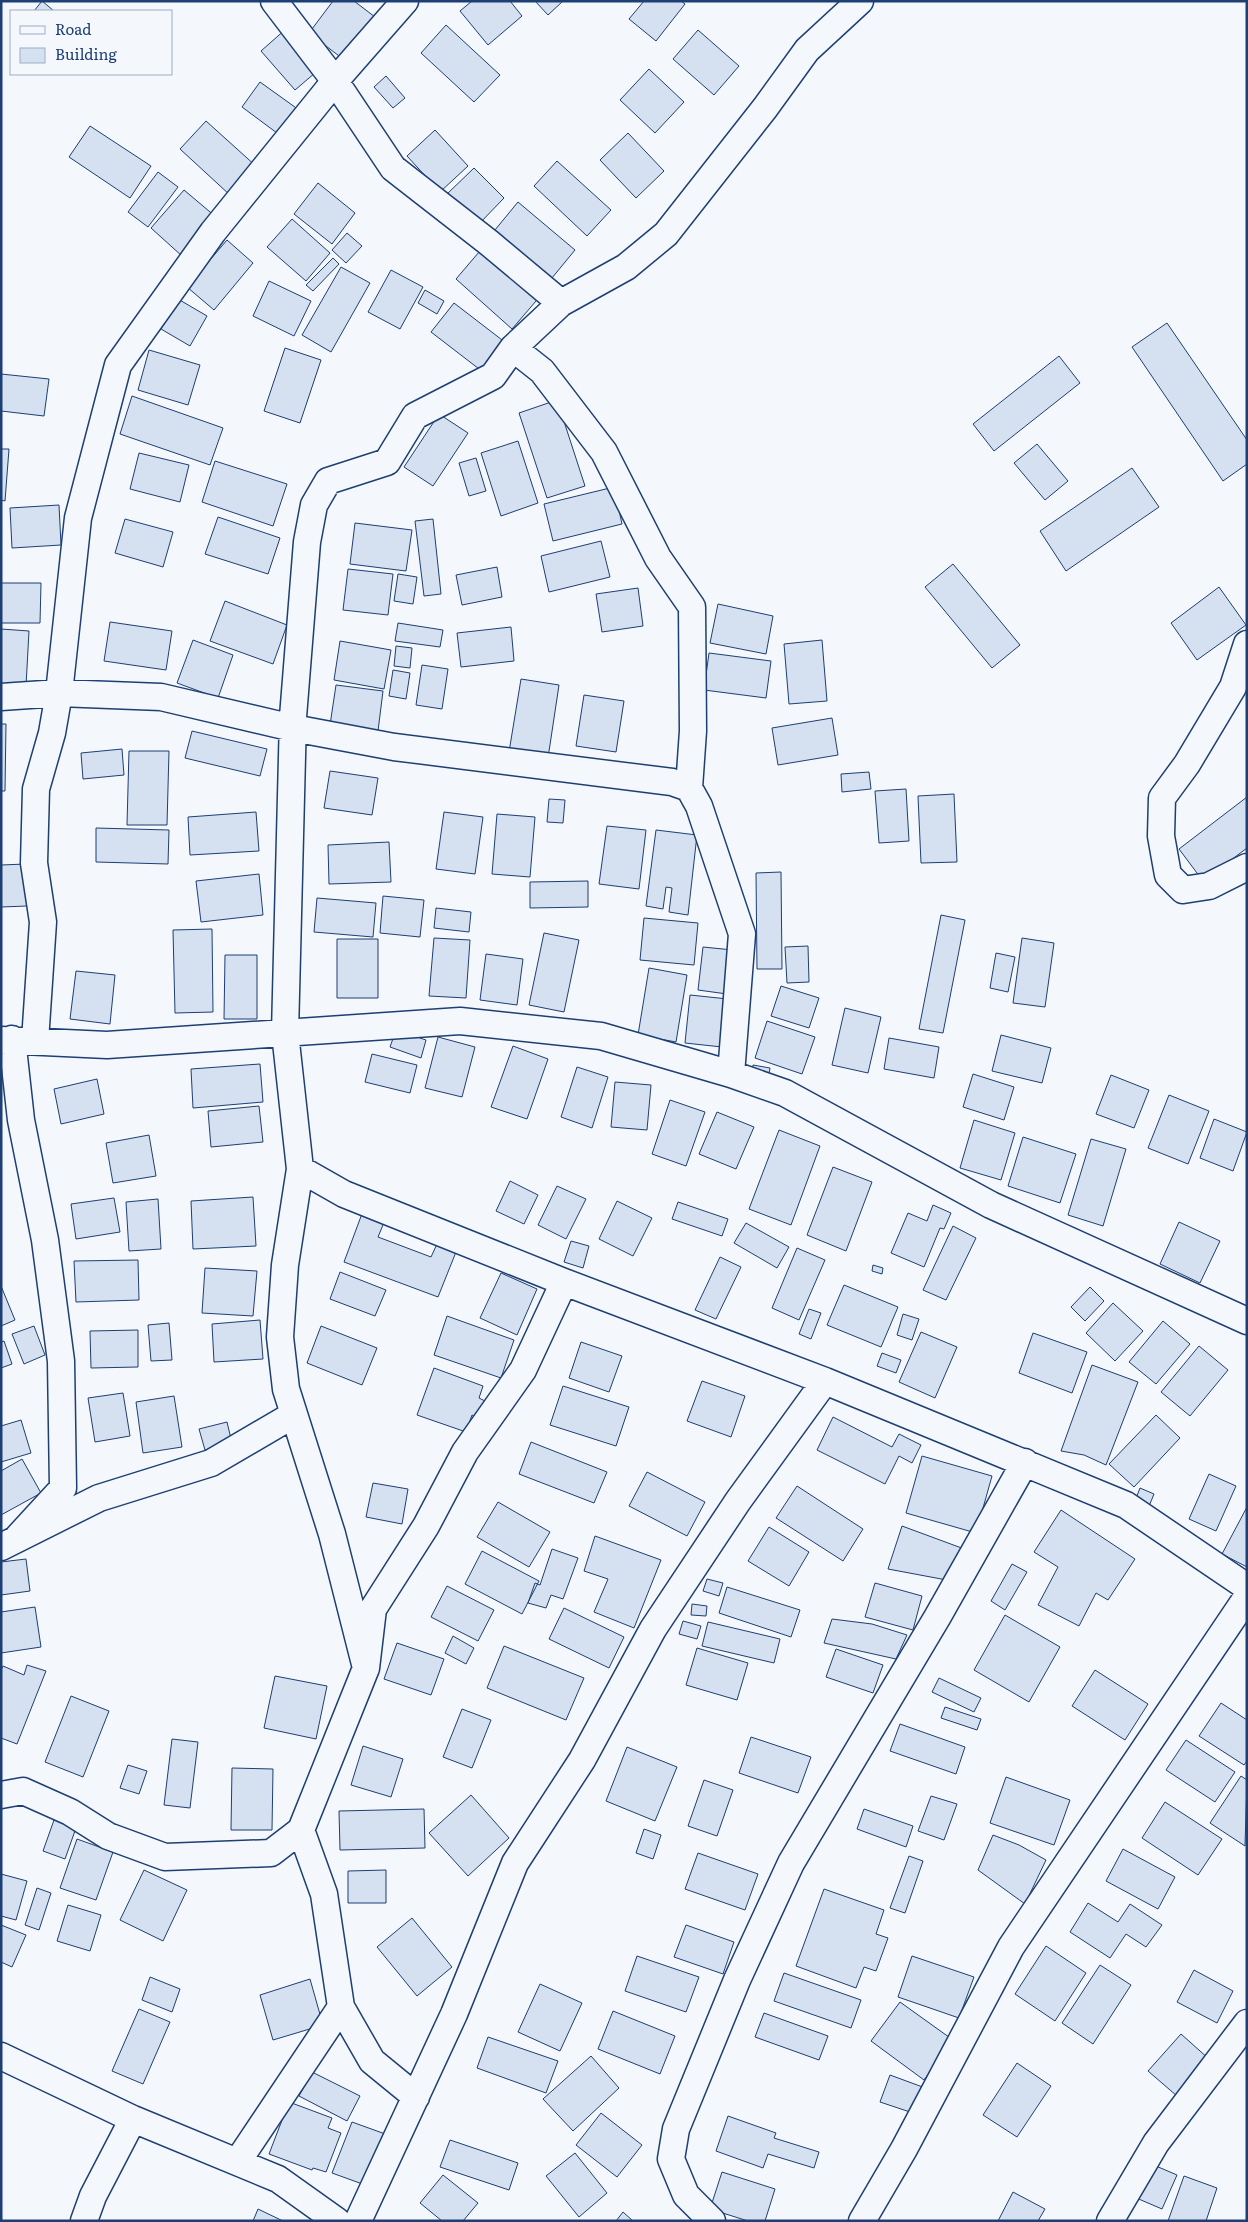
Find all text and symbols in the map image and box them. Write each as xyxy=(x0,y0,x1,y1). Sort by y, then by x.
legend xyxy=(10,10,172,75)
text: Road xyxy=(55,17,91,40)
text: Building xyxy=(55,42,117,65)

